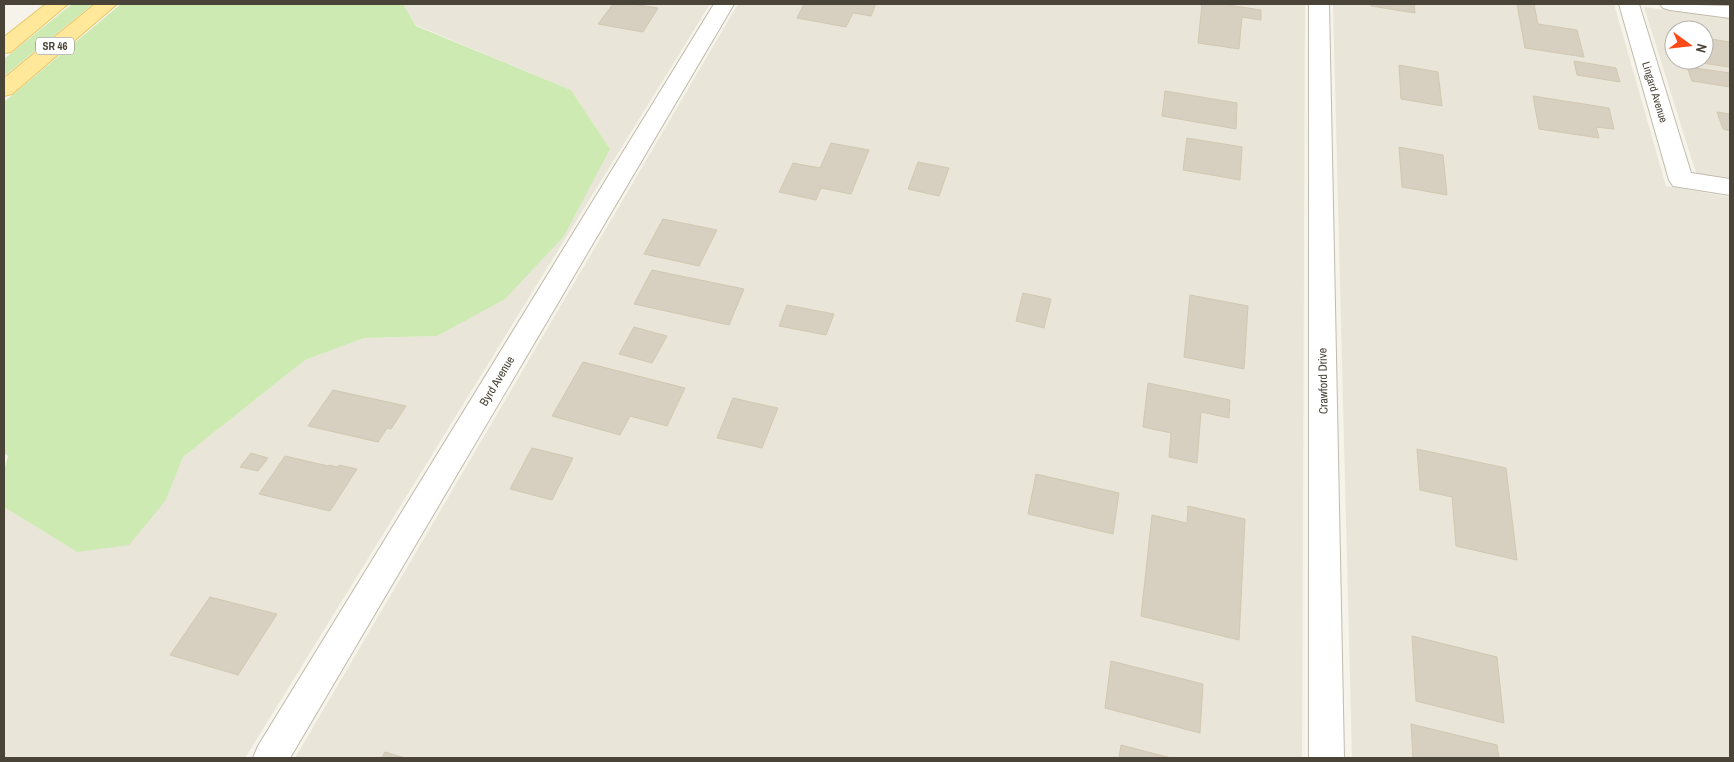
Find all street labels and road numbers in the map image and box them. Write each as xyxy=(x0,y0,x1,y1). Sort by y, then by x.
road number: SR 46 xyxy=(36,37,74,54)
street label: Lingard Avenue xyxy=(1639,60,1671,124)
street label: Crawford Drive xyxy=(1314,348,1332,414)
street label: Byrd Avenue xyxy=(476,353,518,409)

